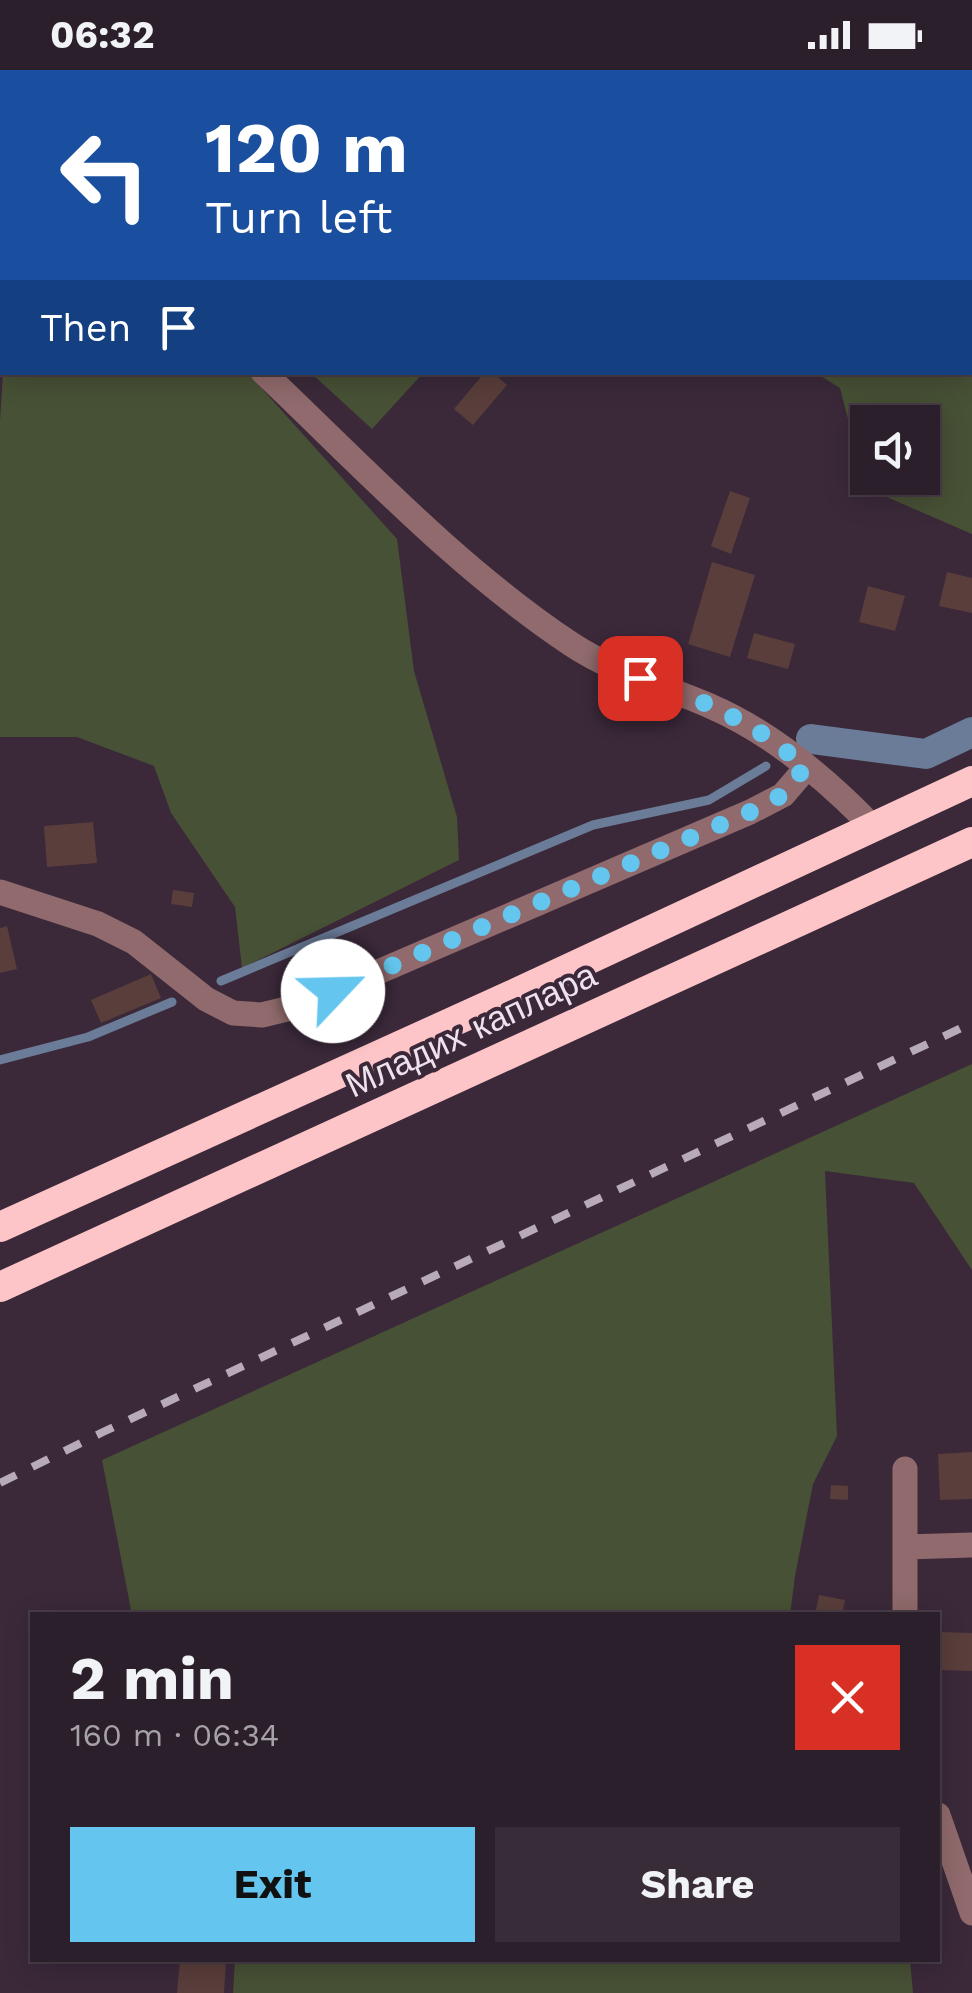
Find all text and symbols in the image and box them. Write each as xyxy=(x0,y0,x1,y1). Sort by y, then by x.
text: 06:32 xyxy=(50,13,155,57)
text: 120 m xyxy=(205,107,408,189)
icon: left xyxy=(40,110,170,240)
text: Turn left xyxy=(205,191,392,244)
icon: arrive xyxy=(151,300,206,355)
text: Then xyxy=(40,306,131,350)
map controls xyxy=(850,405,940,495)
button: sound xyxy=(850,405,940,495)
pin xyxy=(598,636,683,721)
icon: arrive xyxy=(613,651,668,706)
position arrow xyxy=(281,939,385,1043)
street label: Младих каплара xyxy=(339,953,604,1106)
text: 2 min xyxy=(70,1643,234,1714)
button: close xyxy=(795,1645,900,1750)
text: 160 m · 06:34 xyxy=(70,1716,279,1754)
button: Exit xyxy=(70,1827,475,1942)
button: Share xyxy=(495,1827,900,1942)

